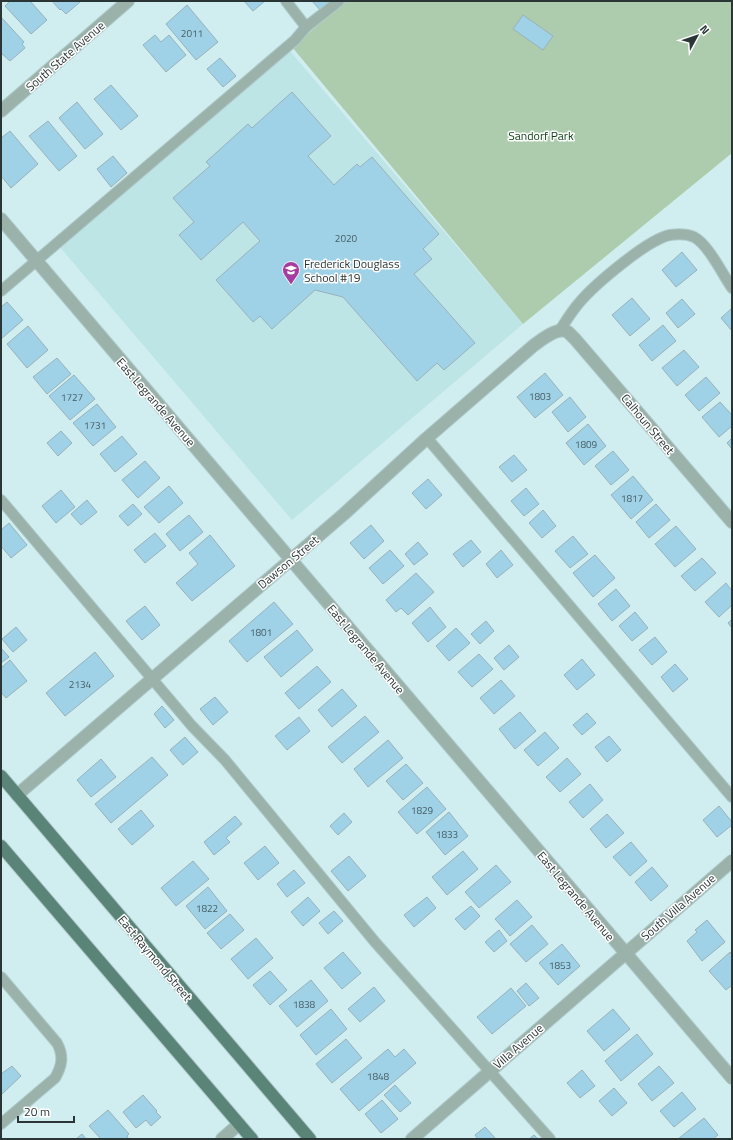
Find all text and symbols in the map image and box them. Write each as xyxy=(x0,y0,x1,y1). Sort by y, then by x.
street label: South State Avenue xyxy=(21,16,109,96)
north arrow xyxy=(677,16,717,56)
text: N xyxy=(696,22,713,38)
house number: 2011 xyxy=(181,26,203,41)
park label: Sandorf Park xyxy=(508,126,574,145)
house number: 2020 xyxy=(335,231,358,246)
place label: Frederick Douglass School #19 xyxy=(304,254,400,287)
school or university icon: Frederick Douglass School #19 xyxy=(281,260,301,285)
street label: East Legrande Avenue xyxy=(112,353,200,451)
house number: 1803 xyxy=(529,389,551,404)
street label: Calhoun Street xyxy=(617,389,680,459)
house number: 1727 xyxy=(61,390,83,405)
house number: 1731 xyxy=(84,418,106,433)
house number: 1809 xyxy=(575,437,598,452)
house number: 1817 xyxy=(621,491,643,506)
street label: Dawson Street xyxy=(253,530,323,593)
street label: East Legrande Avenue xyxy=(323,600,409,698)
house number: 1801 xyxy=(250,625,272,640)
house number: 2134 xyxy=(69,677,92,692)
house number: 1829 xyxy=(411,803,434,818)
house number: 1833 xyxy=(436,827,458,842)
street label: East Legrande Avenue xyxy=(533,847,619,945)
street label: South Villa Avenue xyxy=(636,869,720,945)
house number: 1822 xyxy=(196,901,218,916)
street label: East Raymond Street xyxy=(113,911,197,1006)
house number: 1853 xyxy=(549,958,571,973)
house number: 1838 xyxy=(293,997,316,1012)
street label: Villa Avenue xyxy=(489,1019,547,1073)
house number: 1848 xyxy=(367,1069,390,1084)
scale bar xyxy=(18,1098,74,1124)
text: 20 m xyxy=(24,1102,50,1121)

